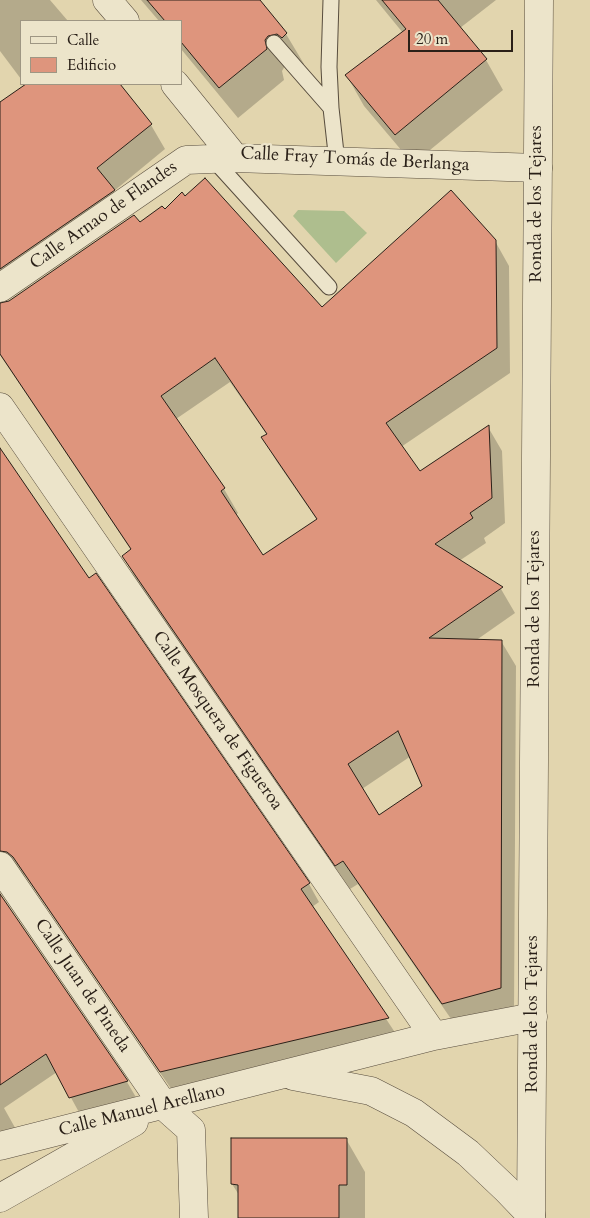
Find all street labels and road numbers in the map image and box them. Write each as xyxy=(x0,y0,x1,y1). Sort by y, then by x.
street label: Ronda de los Tejares xyxy=(526,125,548,283)
street label: Calle Fray Tomás de Berlanga xyxy=(240,143,470,177)
street label: Calle Arnao de Flandes xyxy=(26,157,182,275)
street label: Ronda de los Tejares xyxy=(524,530,546,688)
street label: Calle Mosquera de Figueroa xyxy=(147,627,287,815)
street label: Calle Juan de Pineda xyxy=(29,915,135,1057)
street label: Ronda de los Tejares xyxy=(522,935,544,1093)
street label: Calle Manuel Arellano xyxy=(57,1080,227,1142)

